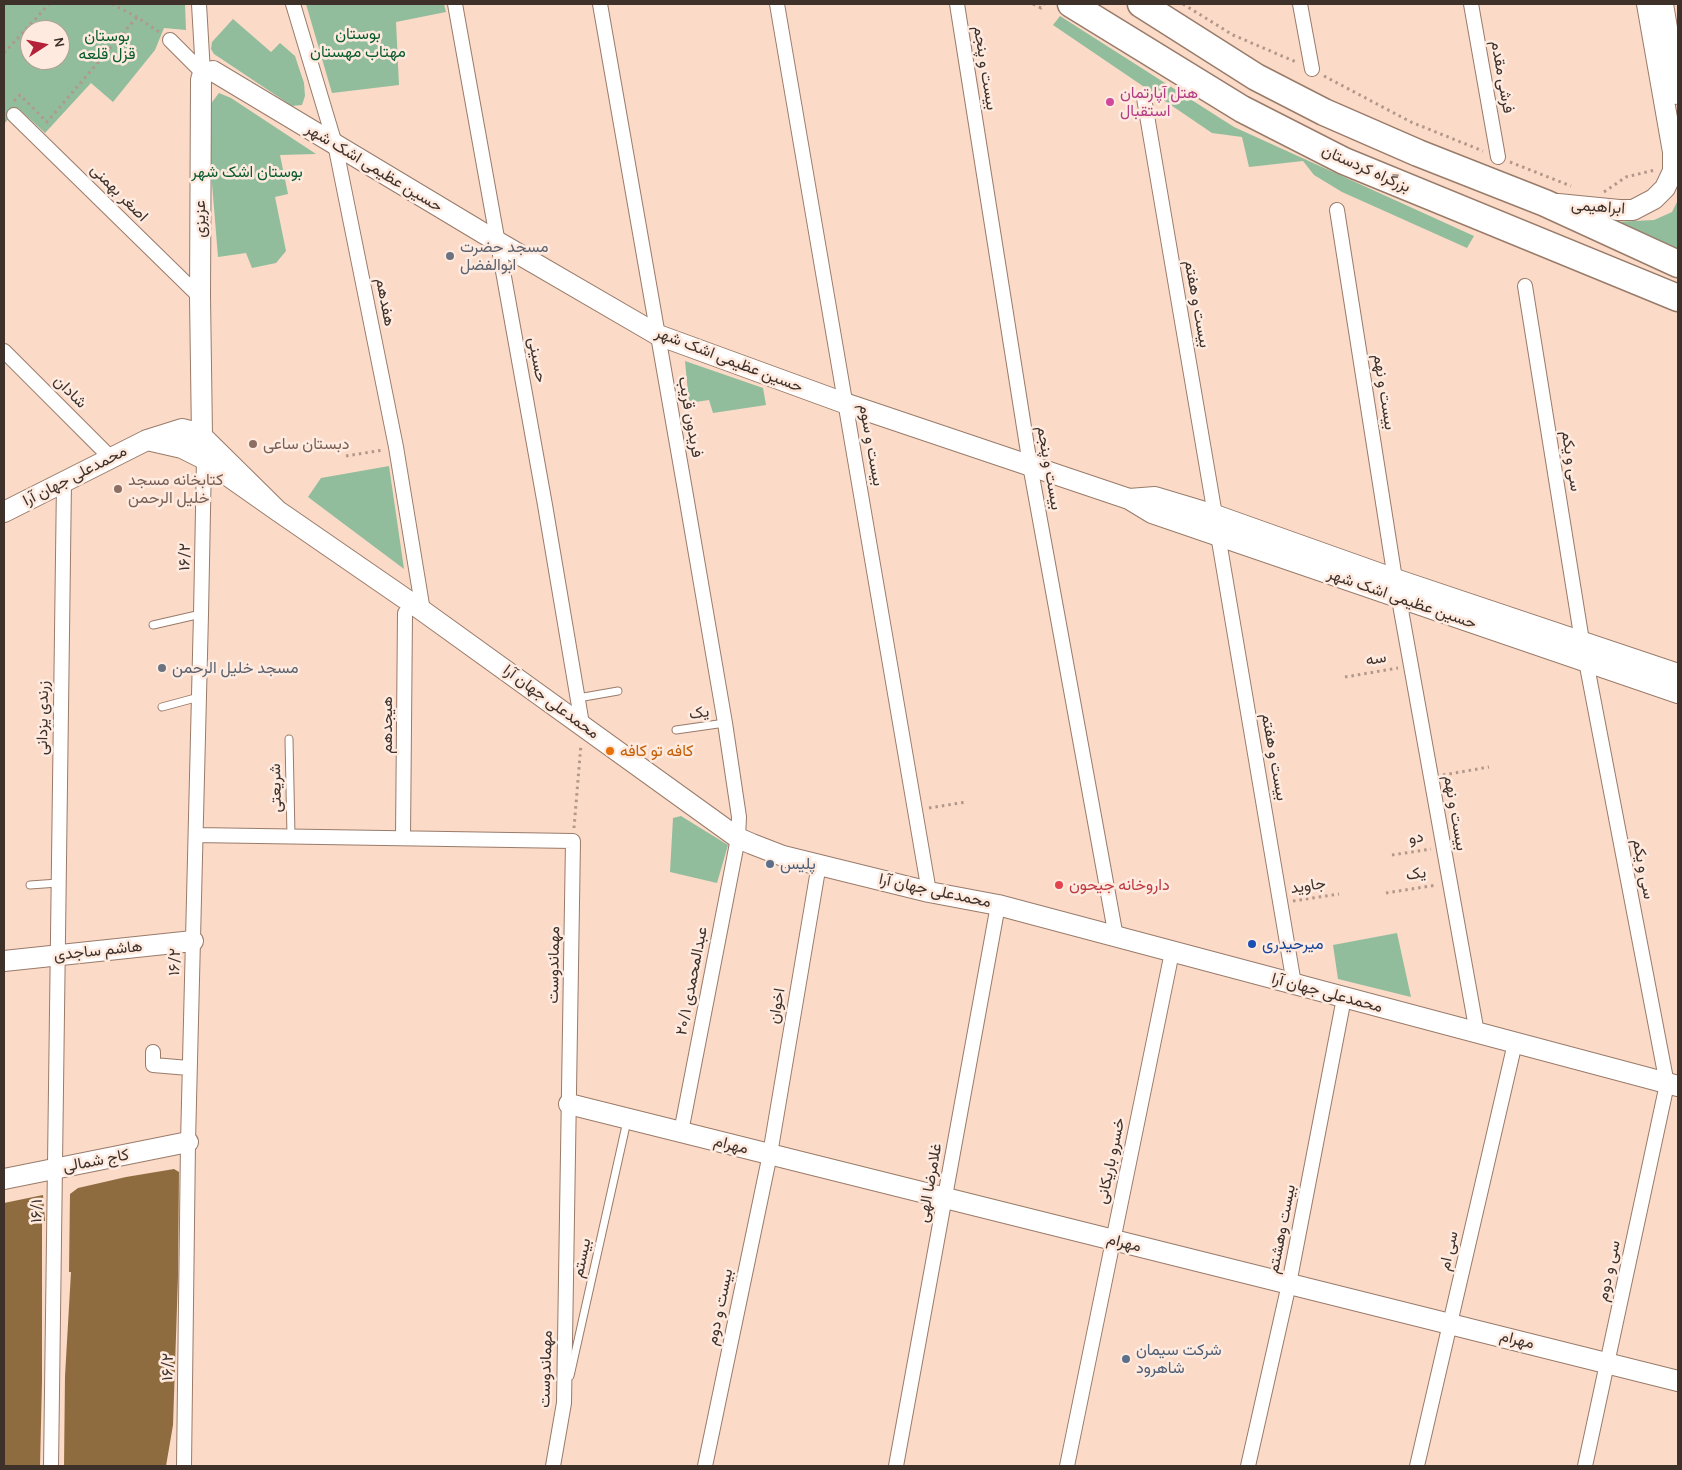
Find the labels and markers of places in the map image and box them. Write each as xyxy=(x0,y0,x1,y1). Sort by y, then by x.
place label: هتل آپارتمان استقبال xyxy=(1120,83,1198,121)
marker: هتل آپارتمان استقبال xyxy=(1104,96,1116,108)
place label: مسجد حضرت ابوالفضل xyxy=(460,237,549,275)
marker: مسجد حضرت ابوالفضل xyxy=(444,250,456,262)
place label: دبستان ساعی xyxy=(263,434,349,454)
marker: دبستان ساعی xyxy=(247,438,259,450)
place label: كتابخانه مسجد خليل الرحمن xyxy=(128,470,223,508)
marker: كتابخانه مسجد خليل الرحمن xyxy=(112,483,124,495)
place label: مسجد خلیل الرحمن xyxy=(172,658,299,678)
marker: مسجد خلیل الرحمن xyxy=(156,662,168,674)
place label: کافه تو کافه xyxy=(620,741,693,761)
marker: کافه تو کافه xyxy=(604,745,616,757)
place label: پلیس xyxy=(780,854,816,874)
marker: پلیس xyxy=(764,858,776,870)
place label: داروخانه جیحون xyxy=(1069,875,1170,895)
marker: داروخانه جیحون xyxy=(1053,879,1065,891)
place label: میرحیدری xyxy=(1262,934,1324,954)
marker: میرحیدری xyxy=(1246,938,1258,950)
place label: شرکت سیمان شاهرود xyxy=(1136,1340,1222,1378)
marker: شرکت سیمان شاهرود xyxy=(1120,1353,1132,1365)

